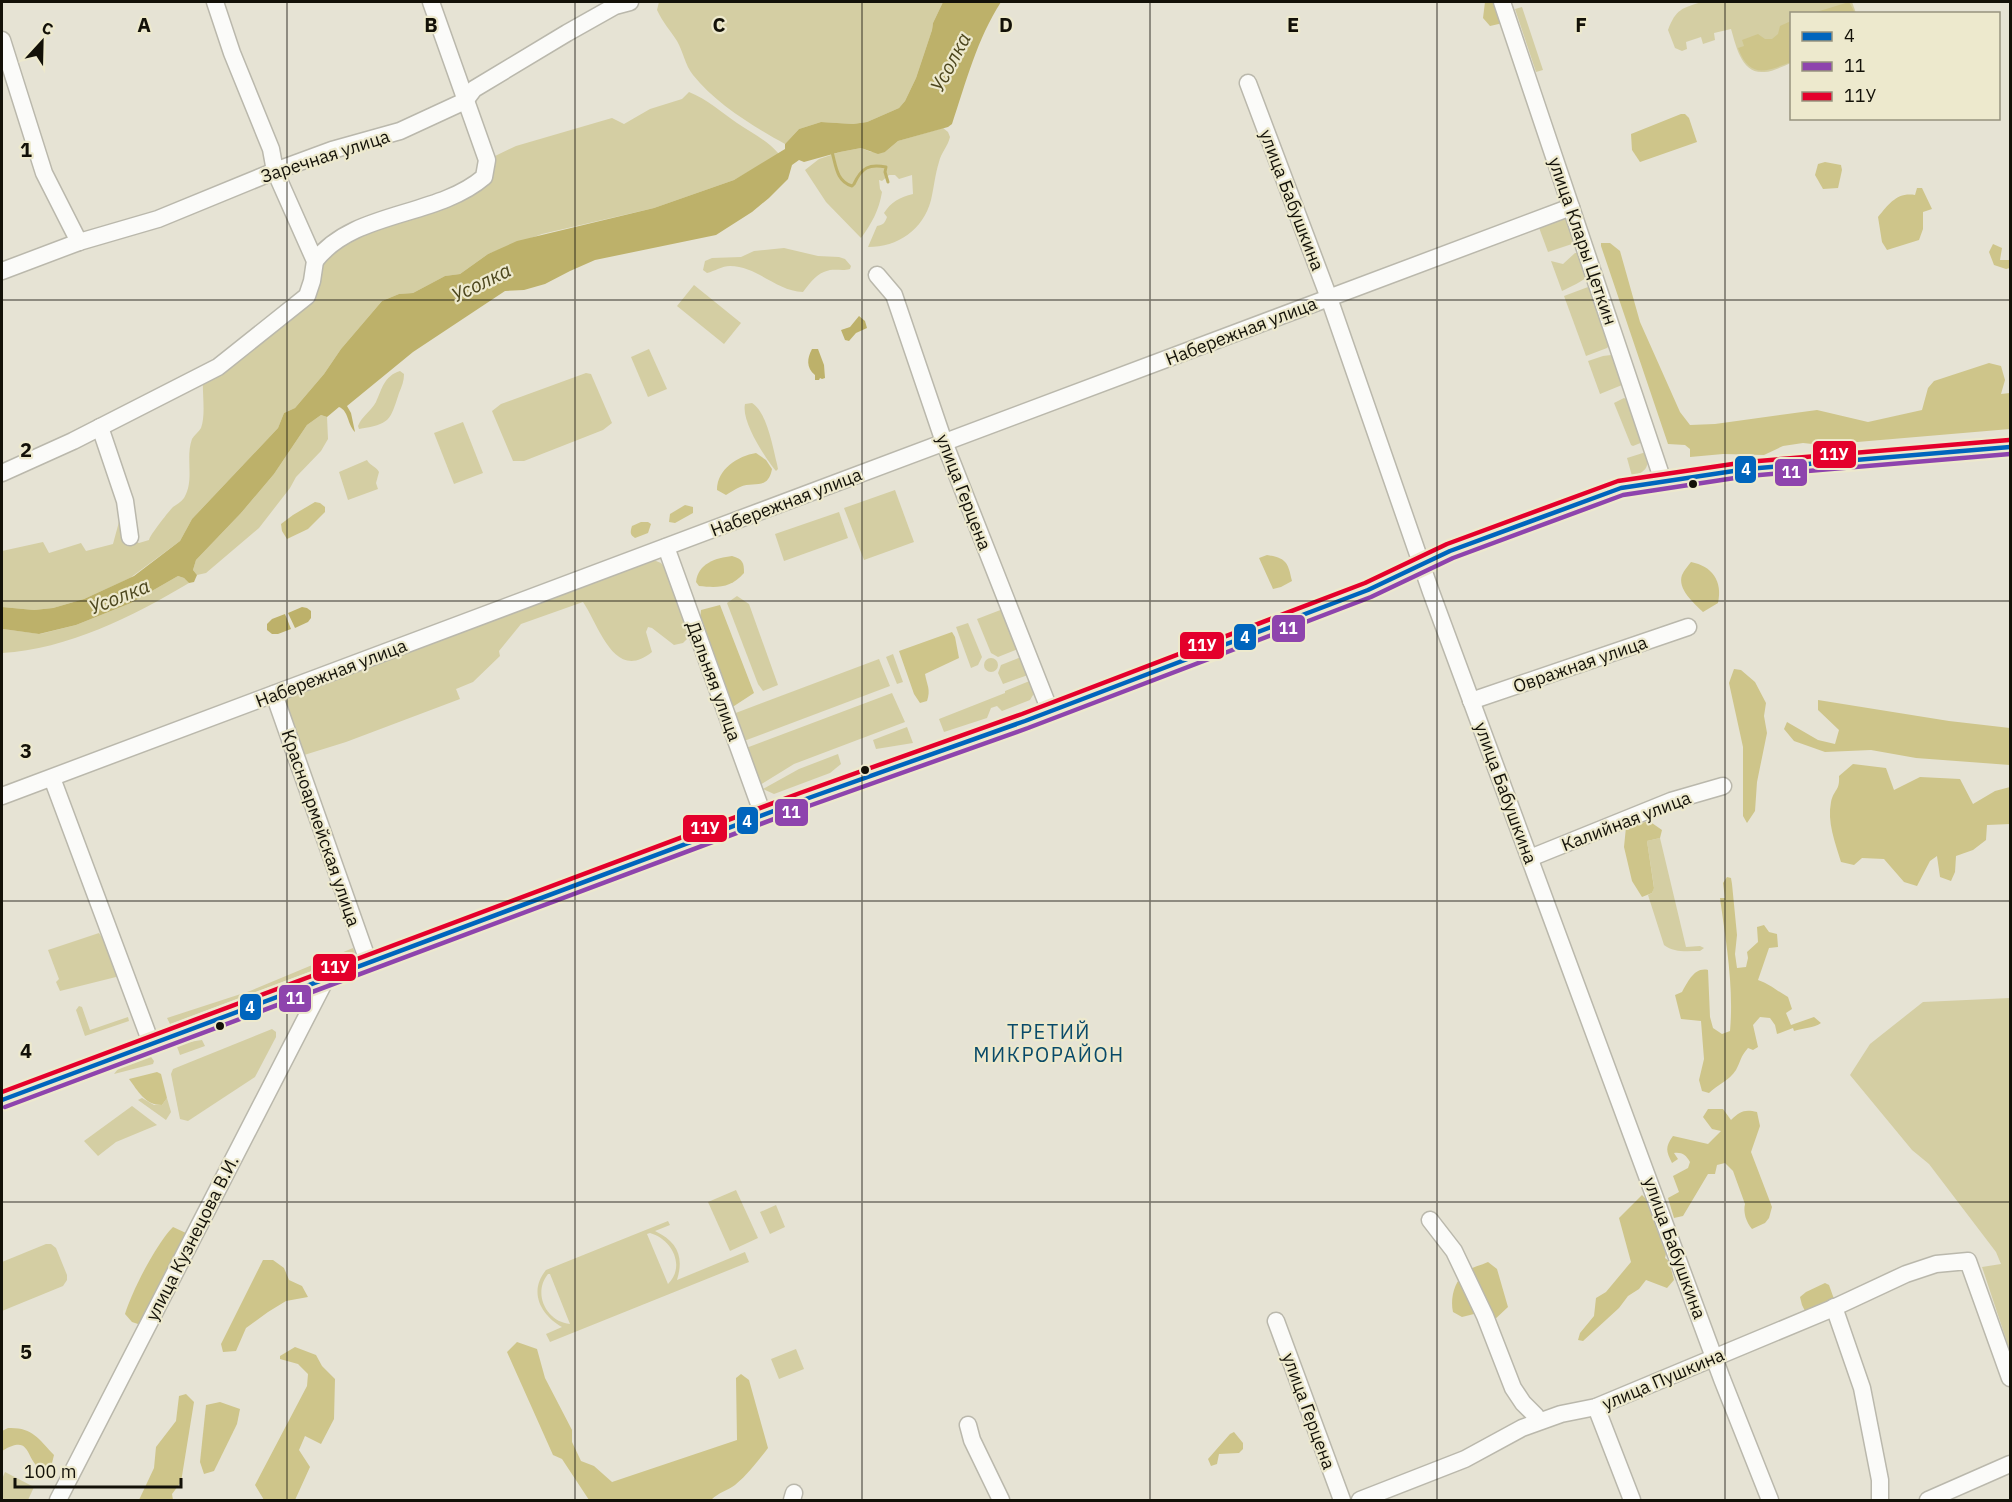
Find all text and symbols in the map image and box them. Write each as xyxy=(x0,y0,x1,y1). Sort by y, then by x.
text: A xyxy=(137,11,151,38)
text: B xyxy=(424,11,438,38)
text: C xyxy=(712,11,726,38)
text: D xyxy=(999,11,1013,38)
text: E xyxy=(1287,11,1299,38)
text: F xyxy=(1575,11,1587,38)
north arrow xyxy=(12,12,72,72)
legend xyxy=(1790,12,2000,120)
text: С xyxy=(39,17,56,39)
text: 4 xyxy=(1844,24,1855,47)
water label: Усолка xyxy=(923,28,977,96)
text: 11 xyxy=(1844,54,1866,77)
text: 11У xyxy=(1844,84,1877,107)
street label: Заречная улица xyxy=(258,124,393,188)
street label: улица Бабушкина xyxy=(1255,126,1330,274)
text: 1 xyxy=(20,136,32,163)
street label: улица Клары Цеткин xyxy=(1543,154,1623,328)
water label: Усолка xyxy=(447,256,515,308)
street label: Набережная улица xyxy=(1162,291,1320,370)
street label: улица Герцена xyxy=(931,431,997,554)
text: 2 xyxy=(20,436,32,463)
line badge: 11У xyxy=(1812,440,1857,469)
text: 11У xyxy=(1819,444,1849,464)
line badge: 4 xyxy=(1734,455,1757,484)
line badge: 11 xyxy=(1774,458,1808,487)
text: 4 xyxy=(1741,459,1751,479)
street label: Набережная улица xyxy=(707,462,865,541)
text: 11 xyxy=(1781,462,1801,482)
unlabelled marker xyxy=(1687,478,1699,490)
water label: Усолка xyxy=(85,572,153,620)
line badge: 11 xyxy=(1271,614,1306,643)
street label: Дальняя улица xyxy=(682,618,747,745)
text: 11 xyxy=(1278,618,1298,638)
line badge: 4 xyxy=(1233,623,1257,651)
text: 4 xyxy=(1240,627,1250,647)
street label: Овражная улица xyxy=(1510,630,1651,698)
line badge: 11У xyxy=(1179,631,1225,660)
street label: Набережная улица xyxy=(252,633,410,712)
text: 11У xyxy=(1187,635,1217,655)
street label: улица Бабушкина xyxy=(1470,719,1542,867)
street label: Красноармейская улица xyxy=(276,726,366,930)
text: 3 xyxy=(20,737,32,764)
unlabelled marker xyxy=(859,764,871,776)
street label: Калийная улица xyxy=(1558,786,1694,856)
line badge: 11 xyxy=(774,798,809,827)
text: 11 xyxy=(781,802,801,822)
line badge: 4 xyxy=(736,806,759,835)
text: 4 xyxy=(742,811,752,831)
line badge: 11У xyxy=(682,814,728,843)
text: 11У xyxy=(690,818,720,838)
line badge: 11У xyxy=(312,953,357,982)
text: 11У xyxy=(320,957,350,977)
line badge: 11 xyxy=(278,984,312,1013)
text: 11 xyxy=(285,988,305,1008)
line badge: 4 xyxy=(239,993,262,1021)
text: 4 xyxy=(245,997,255,1017)
district label: ТРЕТИЙ МИКРОРАЙОН xyxy=(973,1018,1125,1068)
unlabelled marker xyxy=(214,1020,226,1032)
text: 4 xyxy=(20,1037,32,1064)
street label: улица Кузнецова В.И. xyxy=(140,1151,244,1325)
street label: улица Бабушкина xyxy=(1639,1174,1711,1322)
text: 5 xyxy=(20,1338,32,1365)
street label: улица Пушкина xyxy=(1598,1343,1728,1415)
street label: улица Герцена xyxy=(1277,1350,1341,1473)
scale bar xyxy=(15,1451,182,1489)
text: 100 m xyxy=(24,1460,76,1483)

